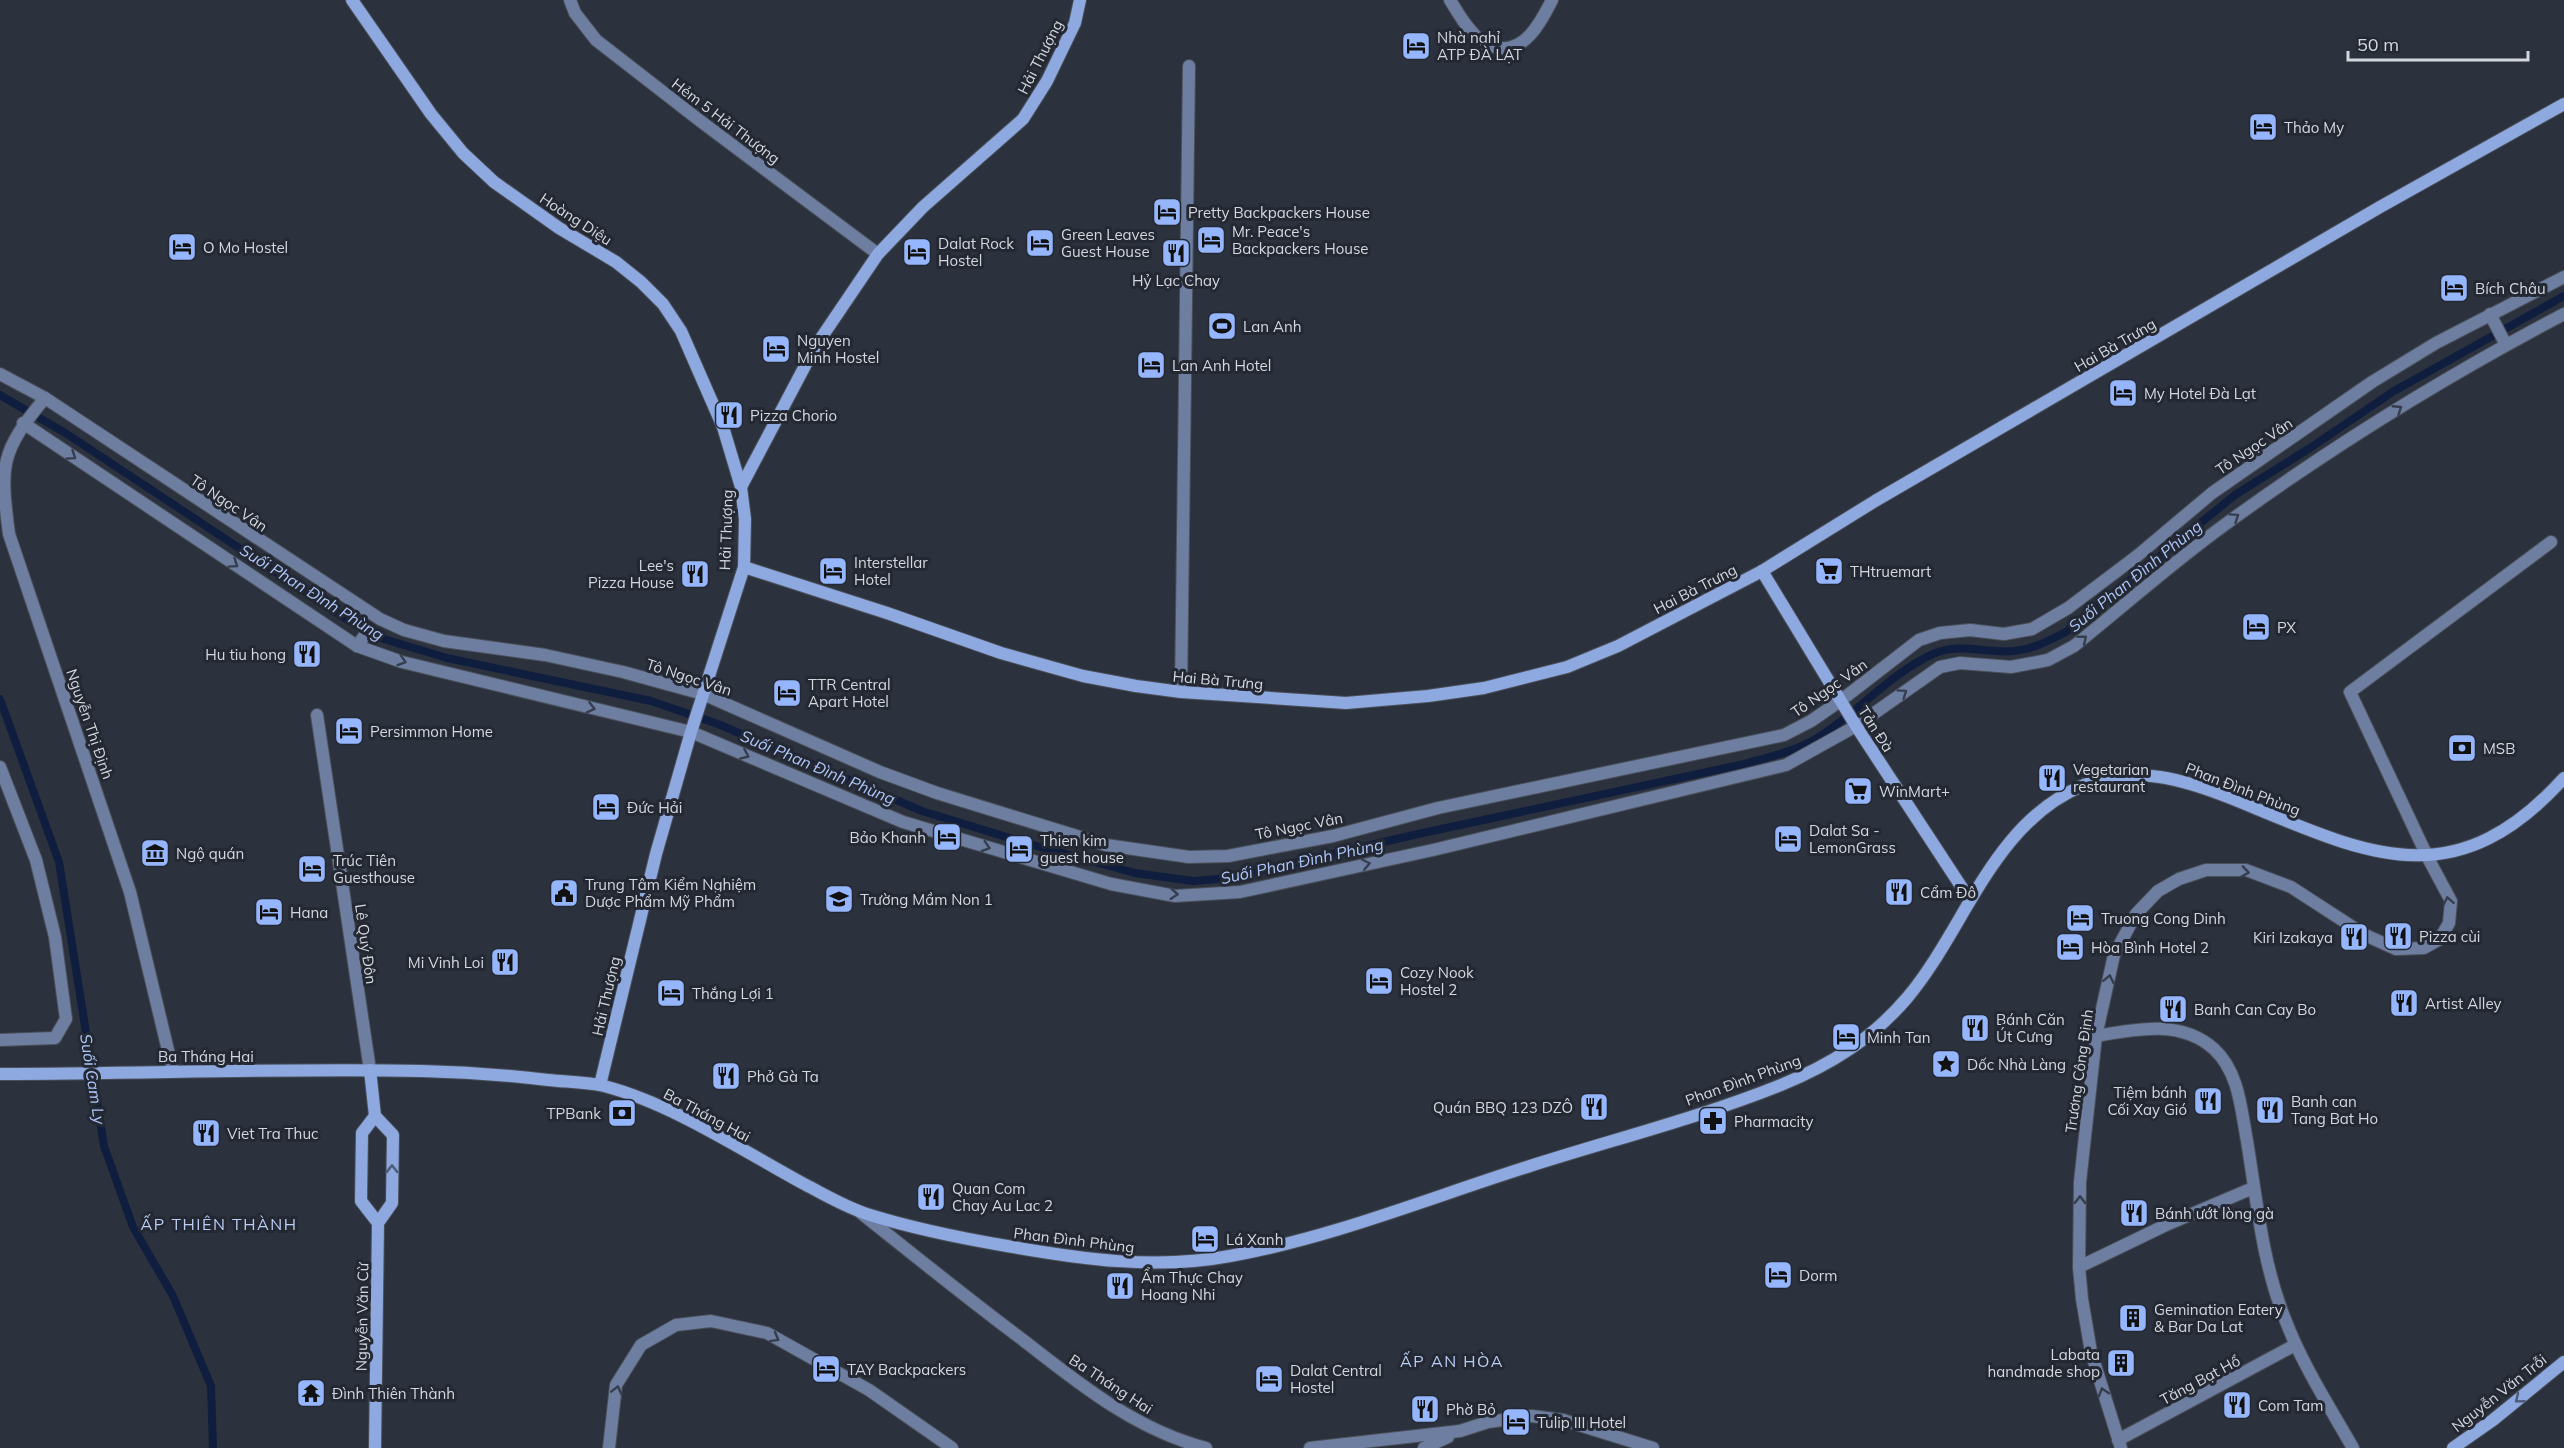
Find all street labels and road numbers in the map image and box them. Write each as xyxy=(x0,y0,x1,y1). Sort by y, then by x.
street label: Hải Thượng xyxy=(1013,17,1067,97)
street label: Hẻm 5 Hải Thượng xyxy=(668,74,784,168)
street label: Hoàng Diệu xyxy=(536,189,616,249)
street label: Hai Bà Trưng xyxy=(2071,314,2159,376)
street label: Tô Ngọc Vân xyxy=(2212,413,2296,479)
street label: Tô Ngọc Vân xyxy=(187,470,271,536)
street label: Hải Thượng xyxy=(715,489,737,571)
street label: Hai Bà Trưng xyxy=(1650,560,1740,618)
street label: Tô Ngọc Vân xyxy=(644,654,734,700)
street label: Tô Ngọc Vân xyxy=(1787,655,1871,721)
street label: Nguyễn Thị Định xyxy=(62,666,118,782)
street label: Hai Bà Trưng xyxy=(1172,667,1264,693)
street label: Tản Đà xyxy=(1854,702,1898,756)
street label: Phan Đình Phùng xyxy=(2183,758,2303,820)
street label: Tô Ngọc Vân xyxy=(1254,808,1344,844)
street label: Lê Quý Đôn xyxy=(351,903,381,985)
street label: Hải Thượng xyxy=(588,954,624,1038)
street label: Trương Công Định xyxy=(2061,1008,2097,1134)
street label: Ba Tháng Hai xyxy=(158,1047,254,1066)
street label: Phan Đình Phùng xyxy=(1683,1050,1803,1110)
street label: Ba Tháng Hai xyxy=(660,1084,754,1146)
street label: Phan Đình Phùng xyxy=(1013,1223,1135,1257)
street label: Nguyễn Văn Cừ xyxy=(352,1261,372,1371)
street label: Ba Tháng Hai xyxy=(1066,1350,1156,1418)
street label: Nguyễn Văn Trỗi xyxy=(2448,1350,2550,1436)
street label: Tăng Bạt Hổ xyxy=(2157,1351,2243,1409)

